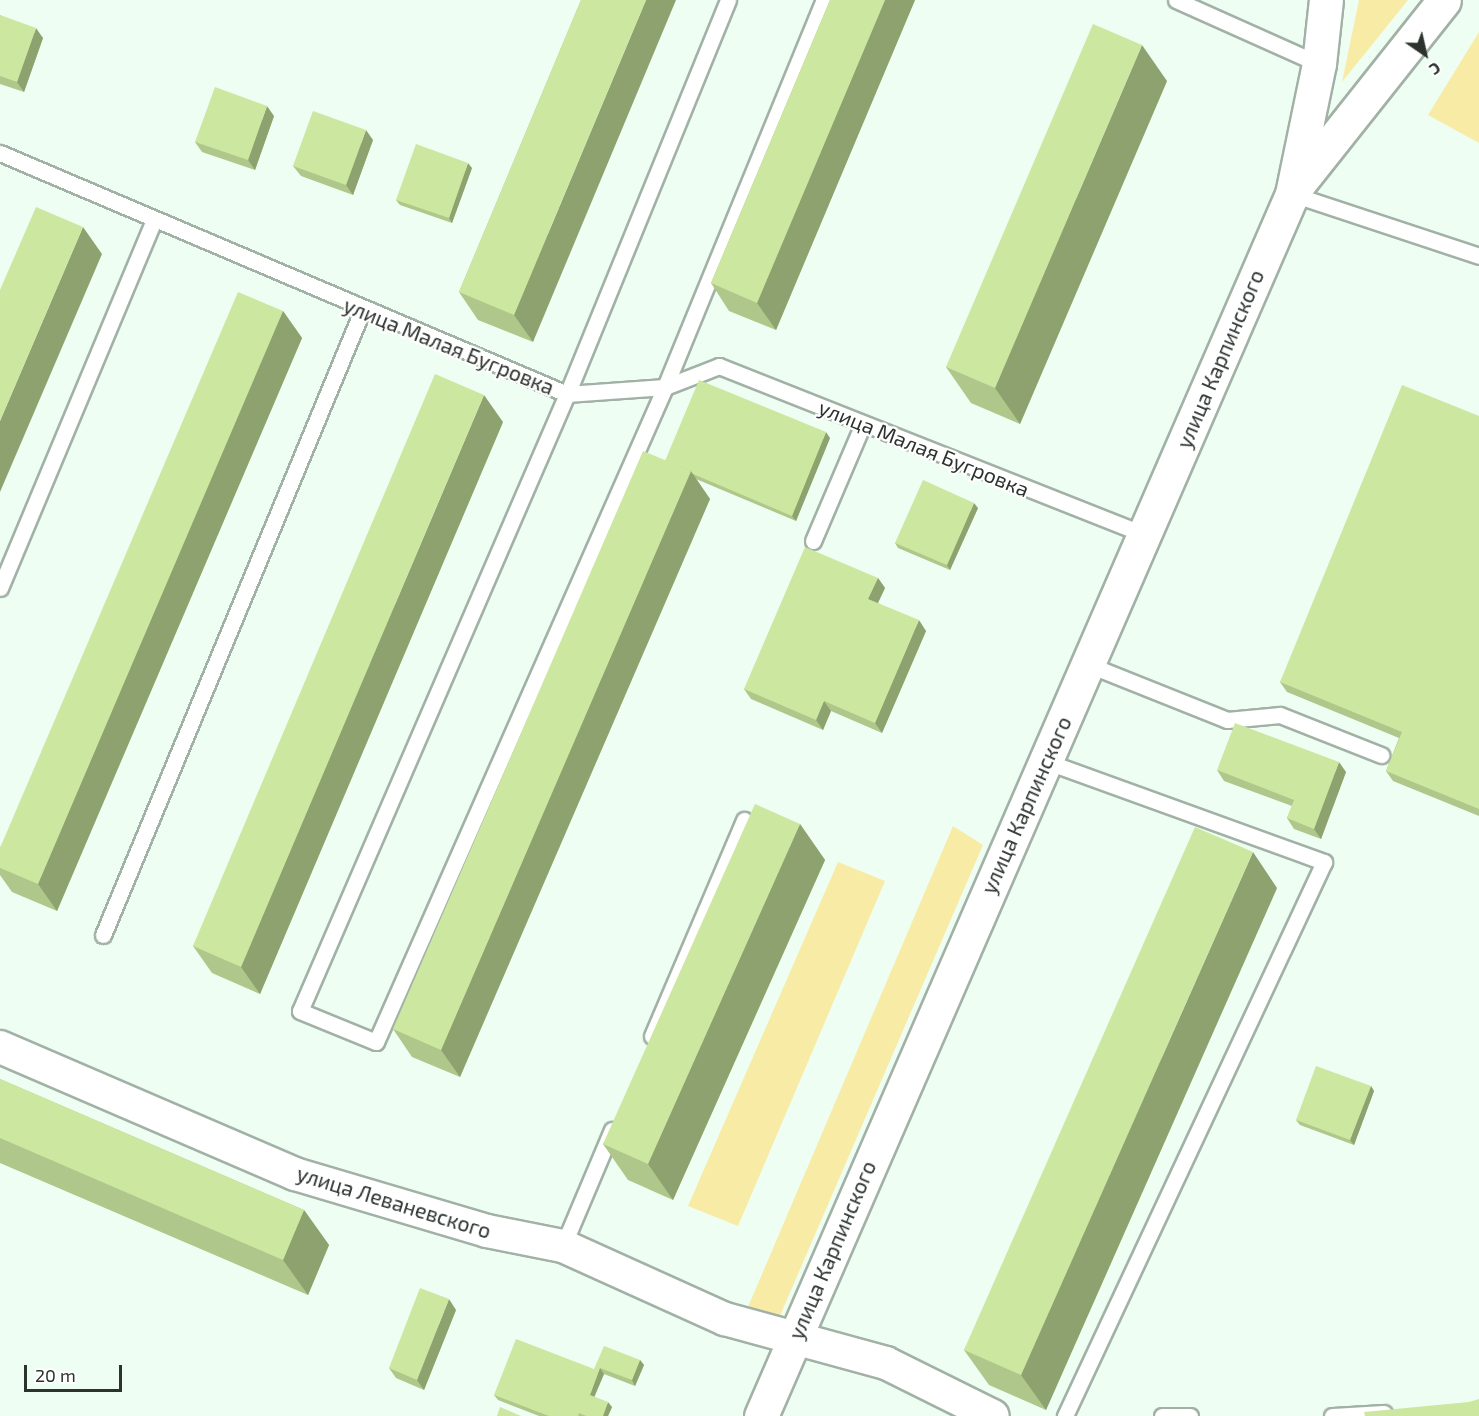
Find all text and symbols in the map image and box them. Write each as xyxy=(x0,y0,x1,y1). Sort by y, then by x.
north arrow xyxy=(1395,24,1455,84)
text: С xyxy=(1426,59,1445,80)
street label: улица Карпинского xyxy=(1171,266,1269,452)
street label: улица Малая Бугровка xyxy=(340,292,558,400)
street label: улица Малая Бугровка xyxy=(815,394,1033,502)
street label: улица Карпинского xyxy=(976,712,1076,898)
street label: улица Карпинского xyxy=(783,1157,881,1343)
street label: улица Леваневского xyxy=(294,1160,494,1244)
scale bar xyxy=(27,1353,124,1391)
text: 20 m xyxy=(35,1364,76,1386)

